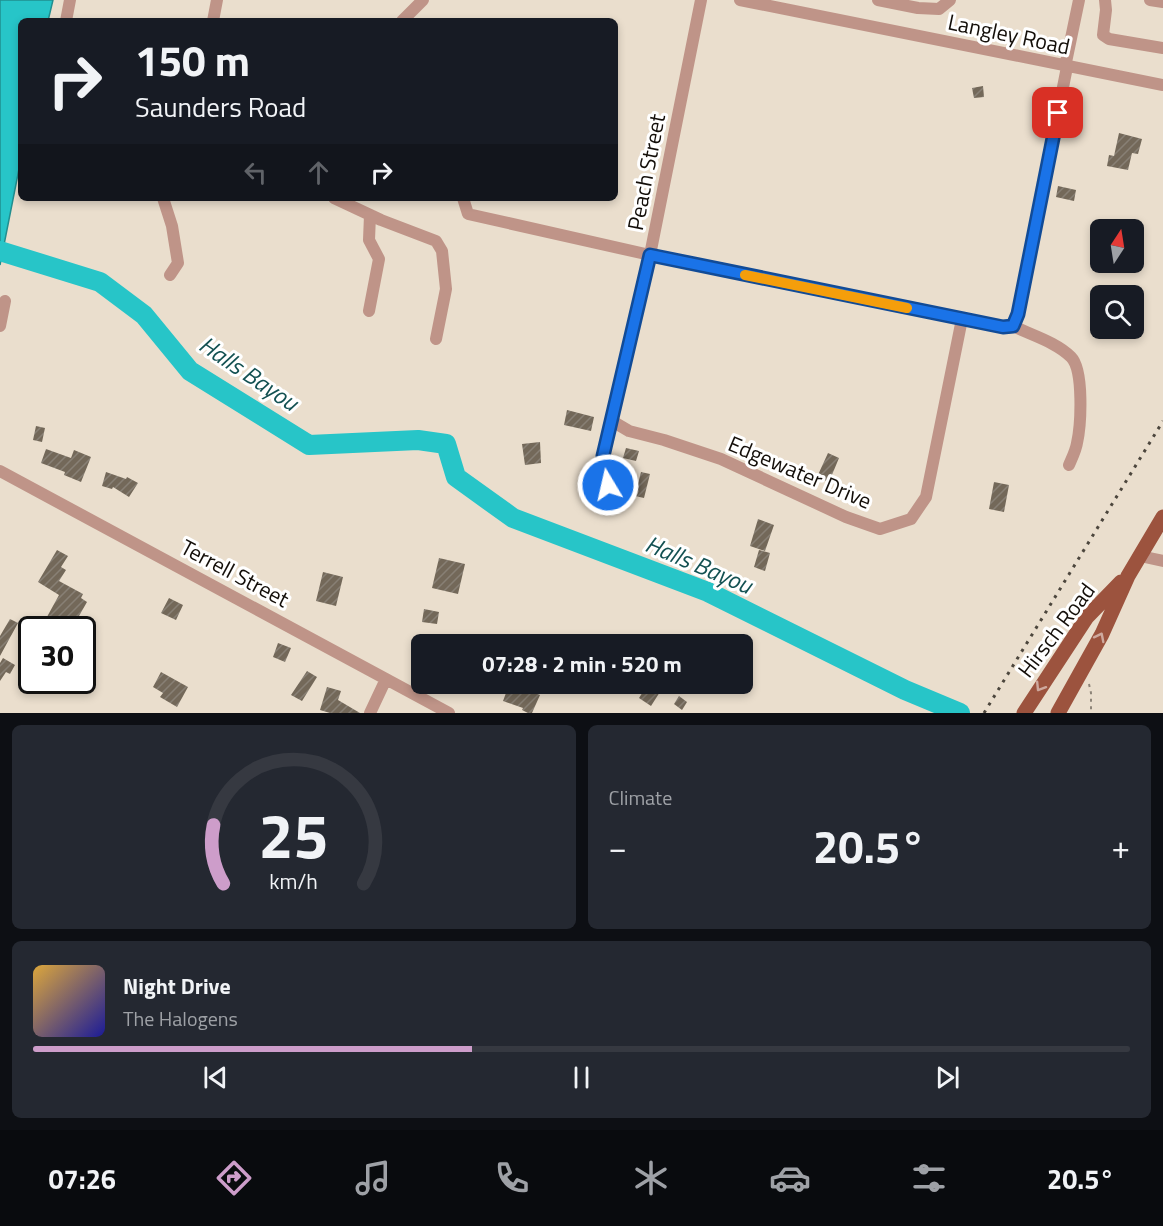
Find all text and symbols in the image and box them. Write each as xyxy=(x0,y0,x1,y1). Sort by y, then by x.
street label: Langley Road xyxy=(945,5,1073,63)
text: 150 m xyxy=(135,28,250,92)
icon: right xyxy=(36,42,114,120)
text: Saunders Road xyxy=(135,86,306,127)
pin xyxy=(1032,87,1083,138)
icon: arrive xyxy=(1041,96,1074,129)
street label: Peach Street xyxy=(618,111,674,233)
icon: left xyxy=(239,156,272,189)
icon: ahead xyxy=(302,156,335,189)
icon: right xyxy=(365,156,398,189)
north arrow xyxy=(1090,219,1144,273)
map controls xyxy=(1090,219,1144,339)
button: search xyxy=(1090,285,1144,339)
water label: Halls Bayou xyxy=(192,326,308,421)
street label: Edgewater Drive xyxy=(723,426,877,518)
position arrow xyxy=(576,453,640,517)
water label: Halls Bayou xyxy=(640,525,760,603)
street label: Terrell Street xyxy=(175,530,296,616)
street label: Hirsch Road xyxy=(1009,575,1103,685)
speed limit sign: 30 xyxy=(18,616,96,694)
one-way arrow xyxy=(1093,633,1104,644)
text: 07:28 · 2 min · 520 m xyxy=(482,647,682,681)
one-way arrow xyxy=(1035,681,1047,691)
text: Climate xyxy=(609,782,672,813)
text: 25 xyxy=(259,787,329,882)
text: 20.5° xyxy=(813,812,925,880)
text: − xyxy=(609,822,627,872)
text: + xyxy=(1112,822,1130,872)
text: km/h xyxy=(269,865,318,897)
text: Night Drive xyxy=(123,969,231,1003)
text: The Halogens xyxy=(123,1003,238,1034)
icon: previous xyxy=(199,1061,232,1094)
icon: pause xyxy=(565,1061,598,1094)
icon: next xyxy=(931,1061,964,1094)
icon: directions xyxy=(213,1157,255,1199)
icon: music xyxy=(352,1157,394,1199)
icon: phone xyxy=(491,1157,533,1199)
icon: climate xyxy=(630,1157,672,1199)
icon: car xyxy=(769,1157,811,1199)
icon: filters xyxy=(908,1157,950,1199)
text: 07:26 xyxy=(49,1158,116,1199)
text: 20.5° xyxy=(1047,1158,1114,1199)

